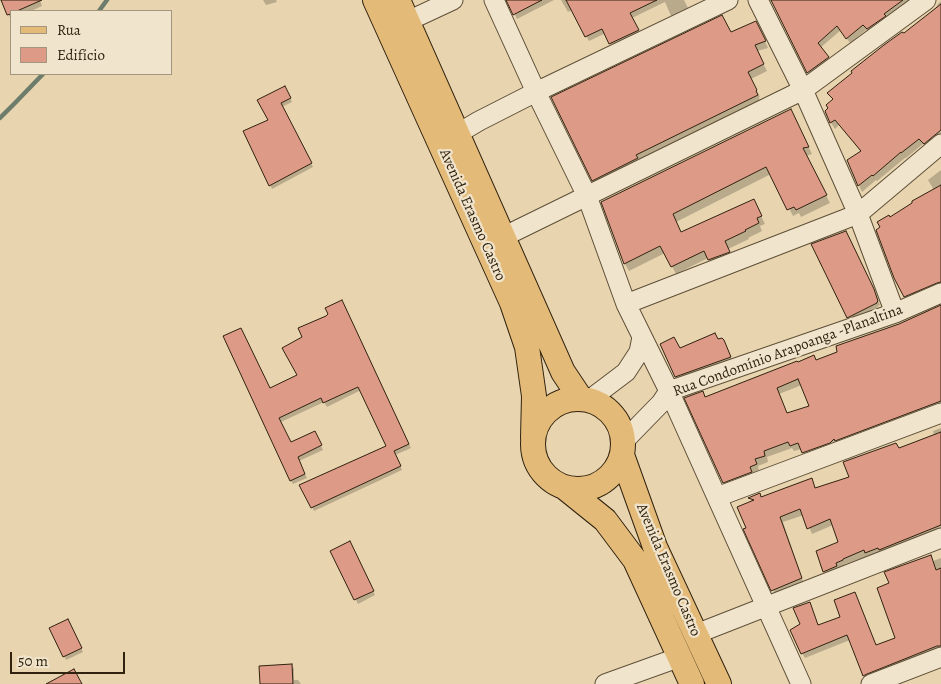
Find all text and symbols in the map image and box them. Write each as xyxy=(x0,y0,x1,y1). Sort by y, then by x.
legend xyxy=(10,10,172,75)
text: Rua xyxy=(57,20,81,40)
text: Edifício xyxy=(57,45,105,65)
street label: Avenida Erasmo Castro xyxy=(435,146,509,284)
street label: Rua Condomínio Arapoanga -Planaltina xyxy=(671,301,905,401)
street label: Avenida Erasmo Castro xyxy=(632,501,704,639)
scale bar xyxy=(12,642,128,674)
text: 50 m xyxy=(18,651,48,671)

